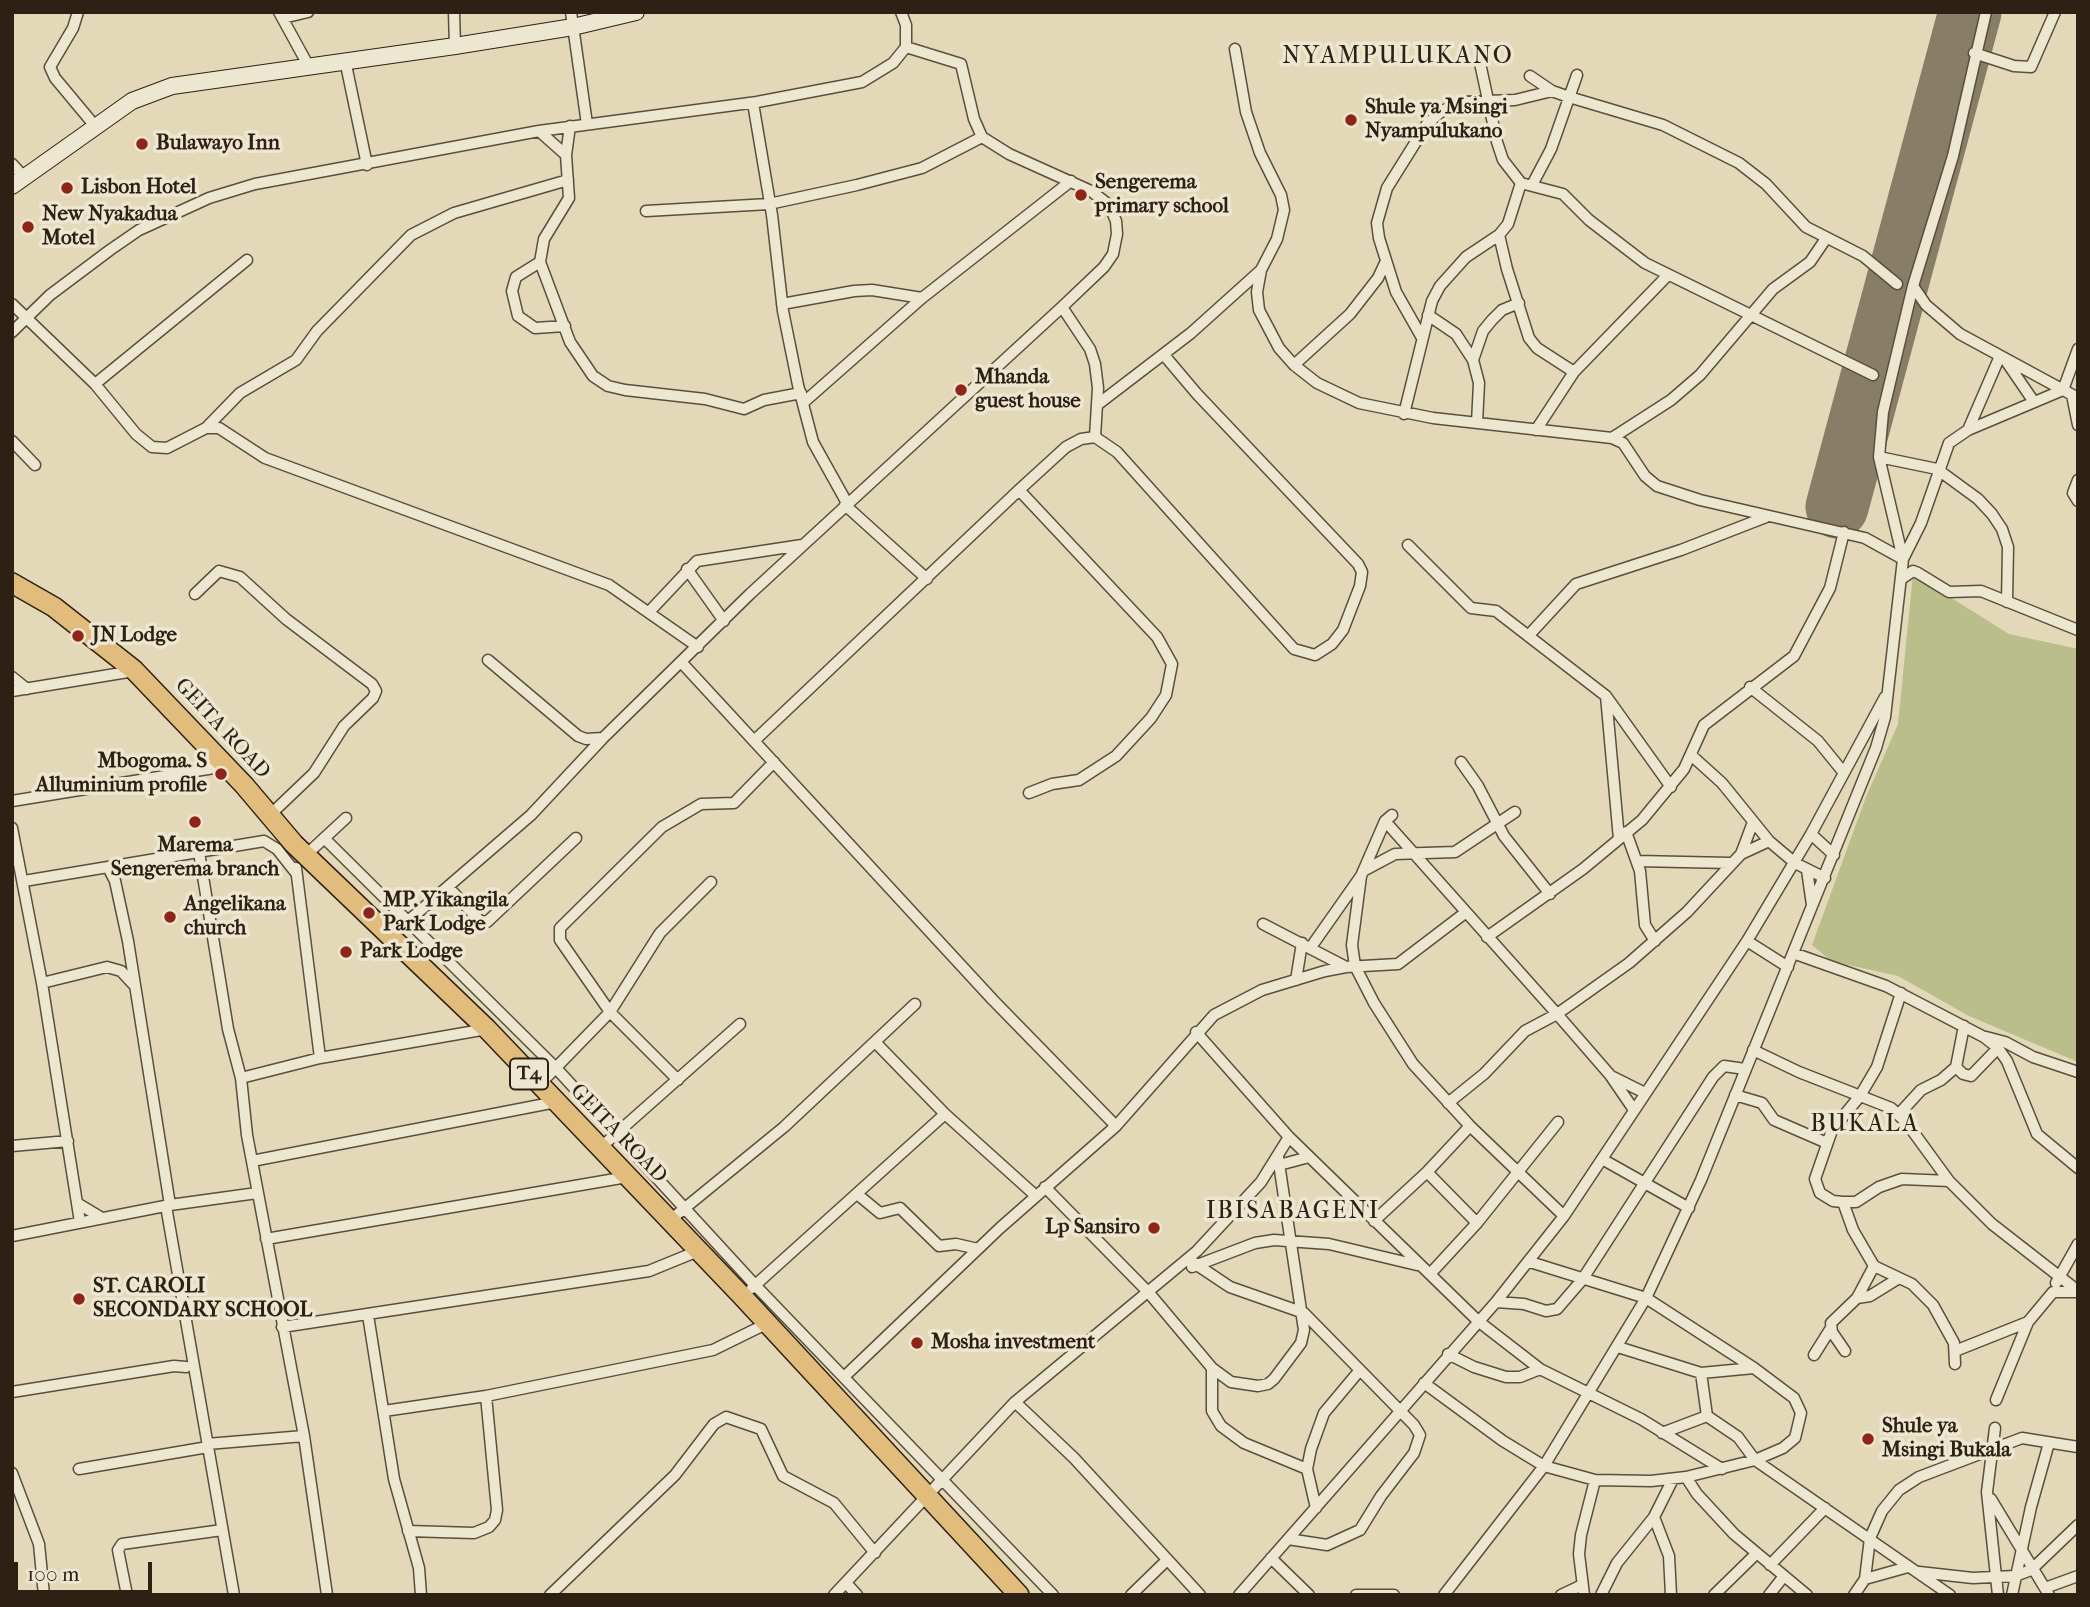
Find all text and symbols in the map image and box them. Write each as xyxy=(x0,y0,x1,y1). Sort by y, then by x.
district label: NYAMPULUKANO xyxy=(1284,43,1512,71)
place label: Shule ya Msingi Nyampulukano xyxy=(1365,95,1508,145)
marker: Shule ya Msingi Nyampulukano xyxy=(1343,112,1359,128)
place label: Bulawayo Inn xyxy=(156,131,280,157)
marker: Bulawayo Inn xyxy=(134,136,150,152)
place label: Sengerema primary school xyxy=(1095,170,1229,220)
place label: Lisbon Hotel xyxy=(81,175,196,201)
marker: Lisbon Hotel xyxy=(59,180,75,196)
marker: Sengerema primary school xyxy=(1073,187,1089,203)
place label: New Nyakadua Motel xyxy=(42,202,177,252)
marker: New Nyakadua Motel xyxy=(20,219,36,235)
place label: Mhanda guest house xyxy=(975,365,1081,415)
marker: Mhanda guest house xyxy=(953,382,969,398)
place label: JN Lodge xyxy=(92,623,177,649)
marker: JN Lodge xyxy=(70,628,86,644)
street label: GEITA ROAD xyxy=(169,674,275,784)
place label: Mbogoma. S Alluminium profile xyxy=(36,749,207,799)
marker: Mbogoma. S Alluminium profile xyxy=(213,766,229,782)
marker: Marema Sengerema branch xyxy=(187,814,203,830)
place label: Marema Sengerema branch xyxy=(111,833,279,883)
place label: MP. Yikangila Park Lodge xyxy=(383,888,508,938)
place label: Angelikana church xyxy=(184,892,286,942)
marker: MP. Yikangila Park Lodge xyxy=(361,905,377,921)
marker: Angelikana church xyxy=(162,909,178,925)
place label: Park Lodge xyxy=(360,939,463,965)
marker: Park Lodge xyxy=(338,944,354,960)
road number: T4 xyxy=(510,1058,548,1090)
street label: GEITA ROAD xyxy=(564,1079,672,1189)
district label: BUKALA xyxy=(1811,1111,1919,1139)
district label: IBISABAGENI xyxy=(1207,1198,1379,1226)
place label: Lp Sansiro xyxy=(1045,1215,1140,1241)
marker: Lp Sansiro xyxy=(1146,1220,1162,1236)
place label: ST. CAROLI SECONDARY SCHOOL xyxy=(93,1274,312,1324)
marker: ST. CAROLI SECONDARY SCHOOL xyxy=(71,1291,87,1307)
place label: Mosha investment xyxy=(931,1330,1095,1356)
marker: Mosha investment xyxy=(909,1335,925,1351)
place label: Shule ya Msingi Bukala xyxy=(1882,1414,2011,1464)
marker: Shule ya Msingi Bukala xyxy=(1860,1431,1876,1447)
scale bar xyxy=(18,1548,156,1592)
text: 100 m xyxy=(27,1562,80,1586)

